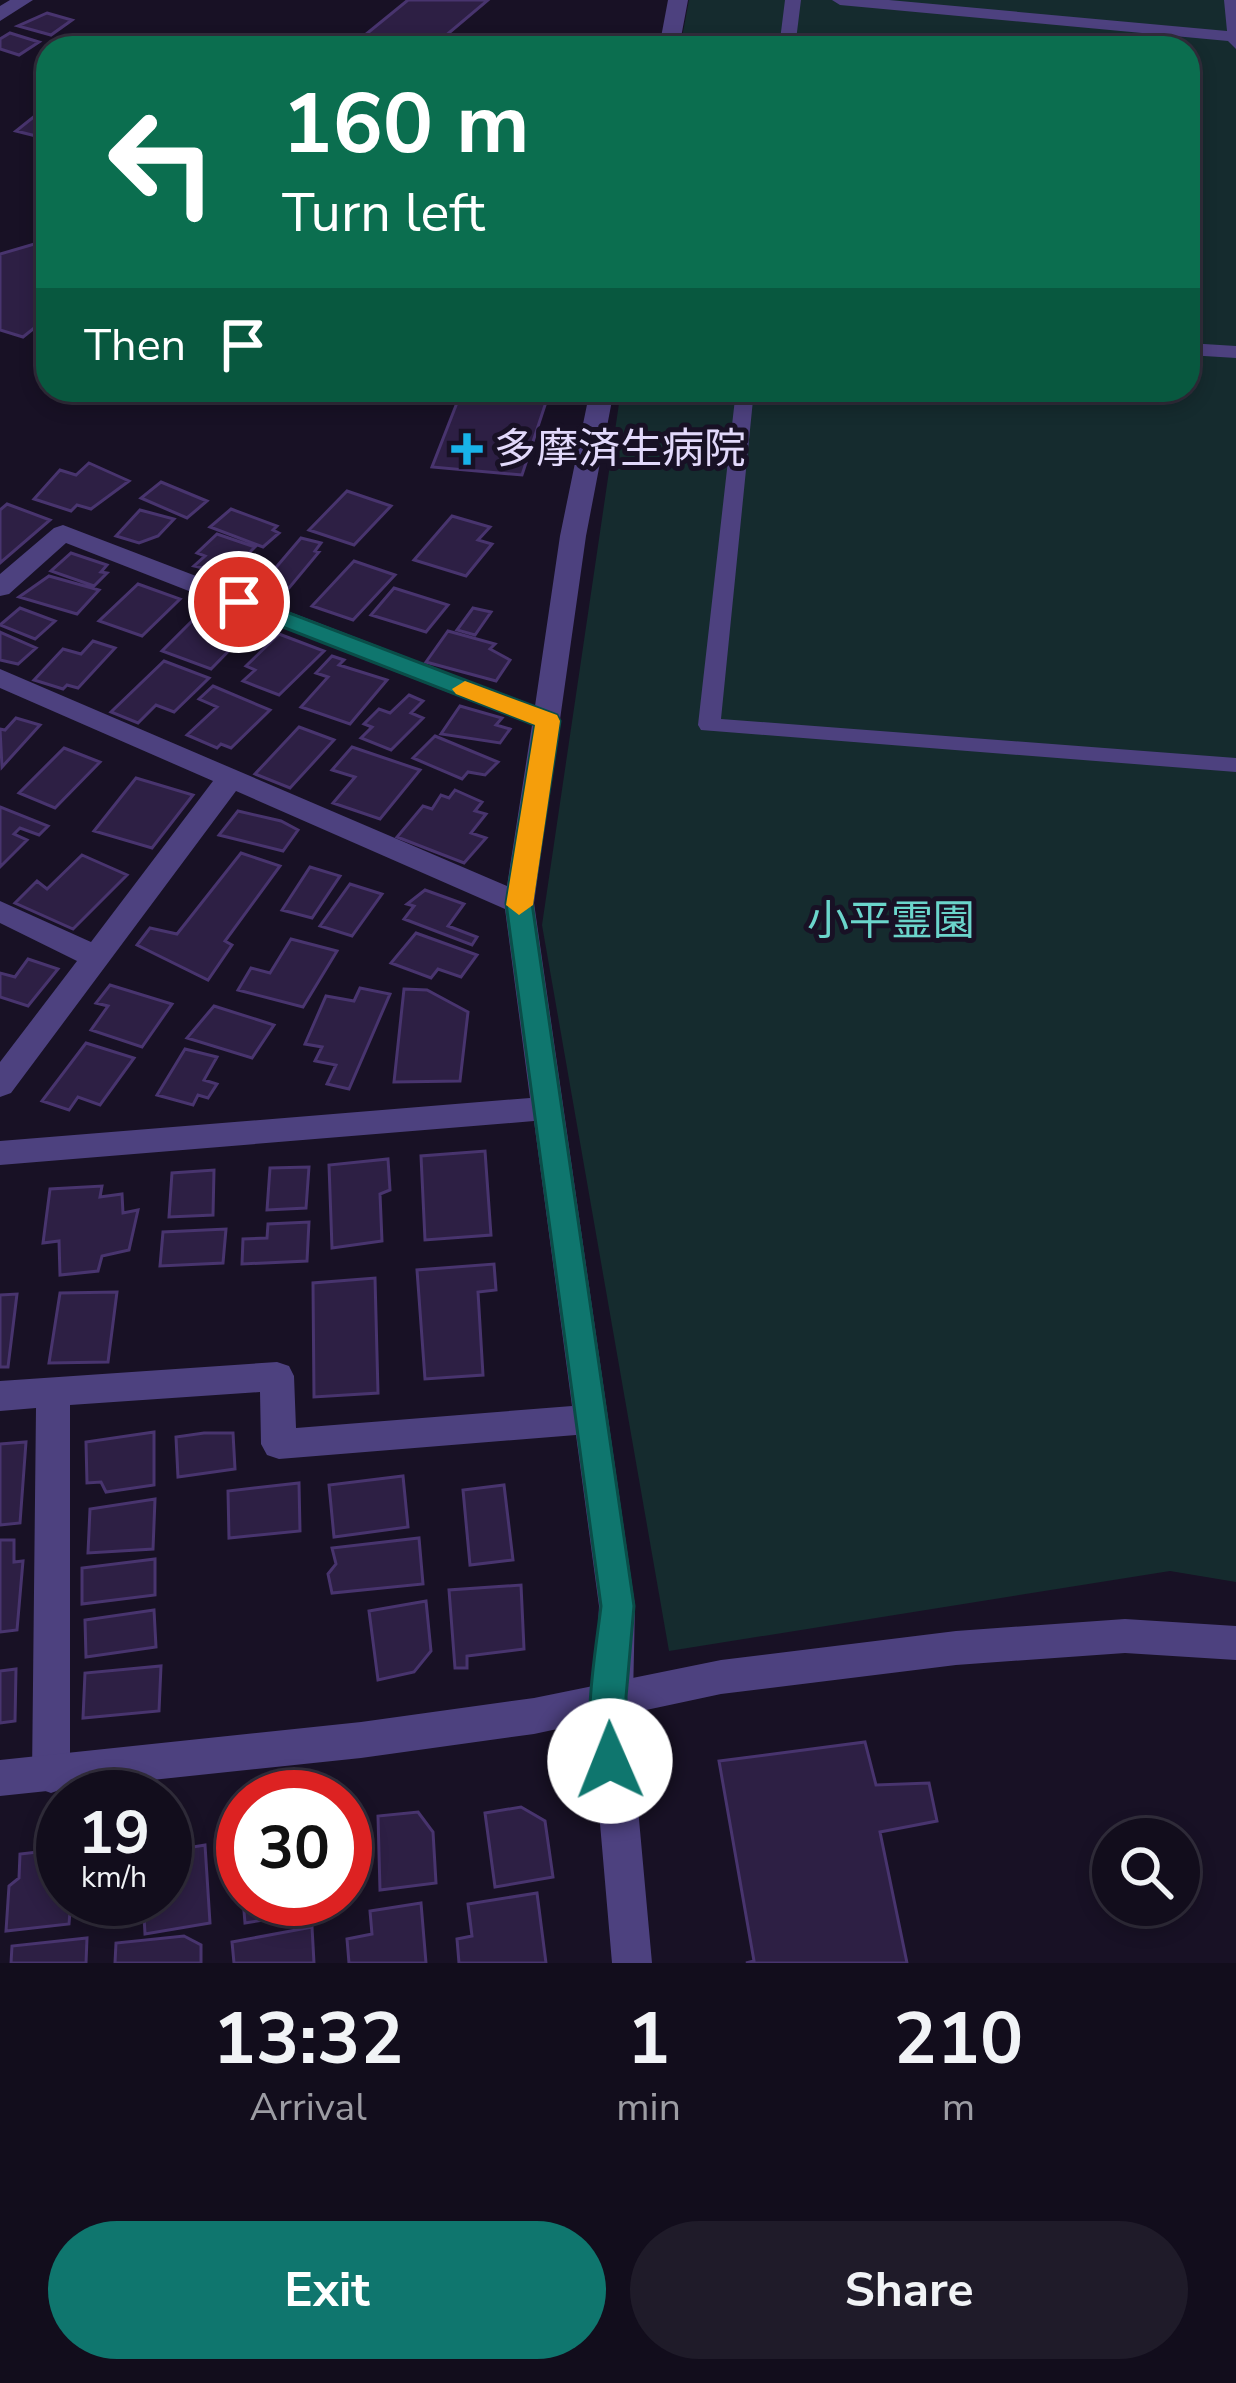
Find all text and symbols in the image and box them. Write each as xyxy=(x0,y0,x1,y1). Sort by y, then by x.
text: 160 m xyxy=(282,67,530,182)
icon: left xyxy=(84,84,240,240)
text: Turn left xyxy=(282,176,485,250)
icon: arrive xyxy=(210,312,276,378)
text: Then xyxy=(84,315,186,376)
place label: 多摩済生病院 xyxy=(494,421,746,478)
marker: 多摩済生病院 xyxy=(451,433,483,465)
pin xyxy=(188,551,290,653)
icon: arrive xyxy=(206,569,272,635)
park label: 小平霊園 xyxy=(807,893,975,950)
position arrow xyxy=(547,1698,673,1824)
speed limit sign: 30 xyxy=(216,1770,372,1926)
text: 19 xyxy=(78,1792,150,1874)
map controls xyxy=(1092,1818,1200,1926)
button: search xyxy=(1092,1818,1200,1926)
text: km/h xyxy=(81,1857,147,1898)
text: 13:32 xyxy=(213,1990,403,2088)
text: 1 xyxy=(627,1990,670,2088)
text: 210 xyxy=(894,1990,1023,2088)
text: Arrival xyxy=(249,2081,367,2134)
text: min xyxy=(616,2081,681,2134)
text: m xyxy=(942,2081,975,2134)
button: Exit xyxy=(48,2221,606,2359)
button: Share xyxy=(630,2221,1188,2359)

